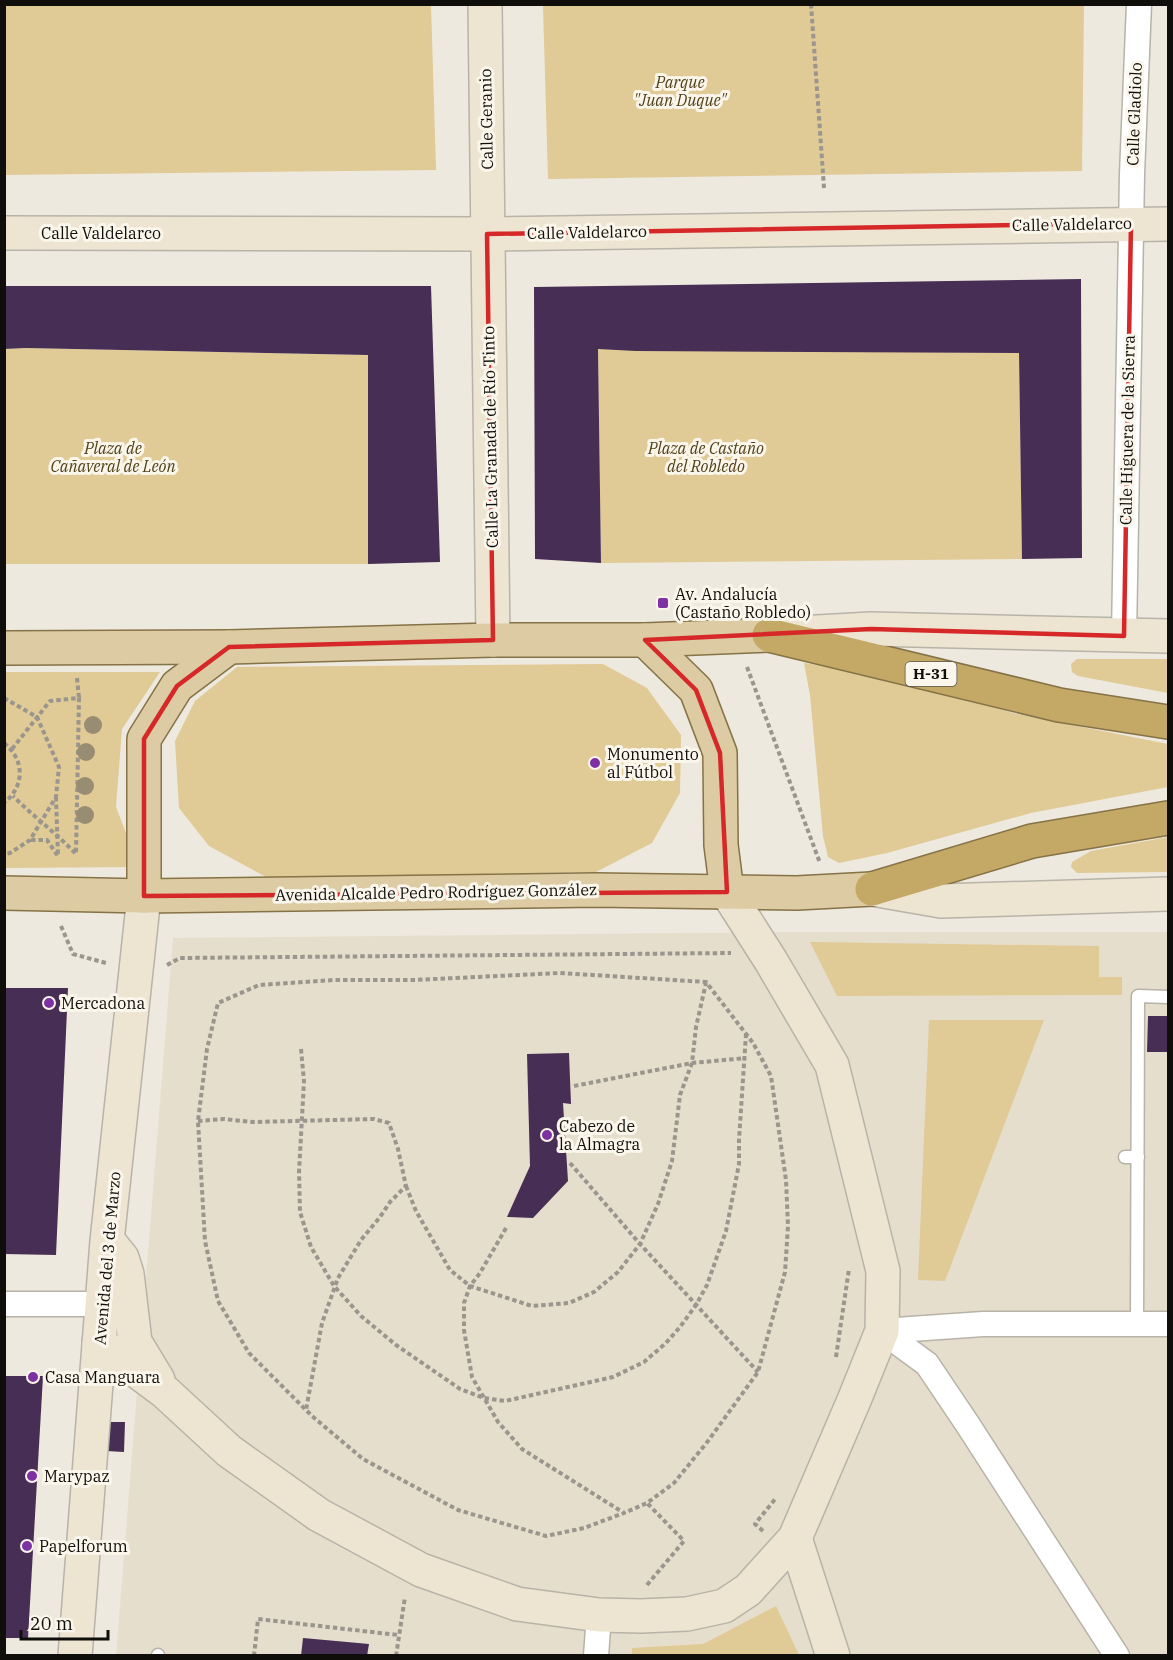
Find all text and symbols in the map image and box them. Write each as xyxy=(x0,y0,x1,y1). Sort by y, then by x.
street label: Calle Gladiolo xyxy=(1122,62,1146,166)
street label: Calle Geranio xyxy=(475,68,497,170)
park label: Parque "Juan Duque" xyxy=(634,72,728,110)
street label: Calle Valdelarco xyxy=(1012,213,1132,235)
street label: Calle Valdelarco xyxy=(527,221,647,243)
street label: Calle Valdelarco xyxy=(41,223,161,243)
street label: Calle La Granada de Río Tinto xyxy=(478,326,502,548)
street label: Calle Higuera de la Sierra xyxy=(1115,334,1139,525)
park label: Plaza de Cañaveral de León xyxy=(50,438,176,476)
park label: Plaza de Castaño del Robledo xyxy=(647,438,764,476)
place label: Av. Andalucía (Castaño Robledo) xyxy=(675,584,811,622)
marker: Av. Andalucía (Castaño Robledo) xyxy=(656,596,670,610)
road number: H-31 xyxy=(906,662,956,686)
place label: Monumento al Fútbol xyxy=(607,744,699,782)
marker: Monumento al Fútbol xyxy=(588,756,602,770)
street label: Avenida Alcalde Pedro Rodríguez González xyxy=(275,879,597,905)
place label: Mercadona xyxy=(61,993,146,1013)
marker: Mercadona xyxy=(42,996,56,1010)
place label: Cabezo de la Almagra xyxy=(559,1116,641,1154)
marker: Cabezo de la Almagra xyxy=(540,1128,554,1142)
street label: Avenida del 3 de Marzo xyxy=(89,1171,125,1345)
place label: Casa Manguara xyxy=(45,1367,161,1387)
marker: Casa Manguara xyxy=(26,1370,40,1384)
place label: Marypaz xyxy=(44,1466,110,1486)
marker: Marypaz xyxy=(25,1469,39,1483)
place label: Papelforum xyxy=(39,1536,128,1556)
marker: Papelforum xyxy=(20,1539,34,1553)
scale bar xyxy=(21,1603,108,1641)
text: 20 m xyxy=(30,1612,73,1635)

